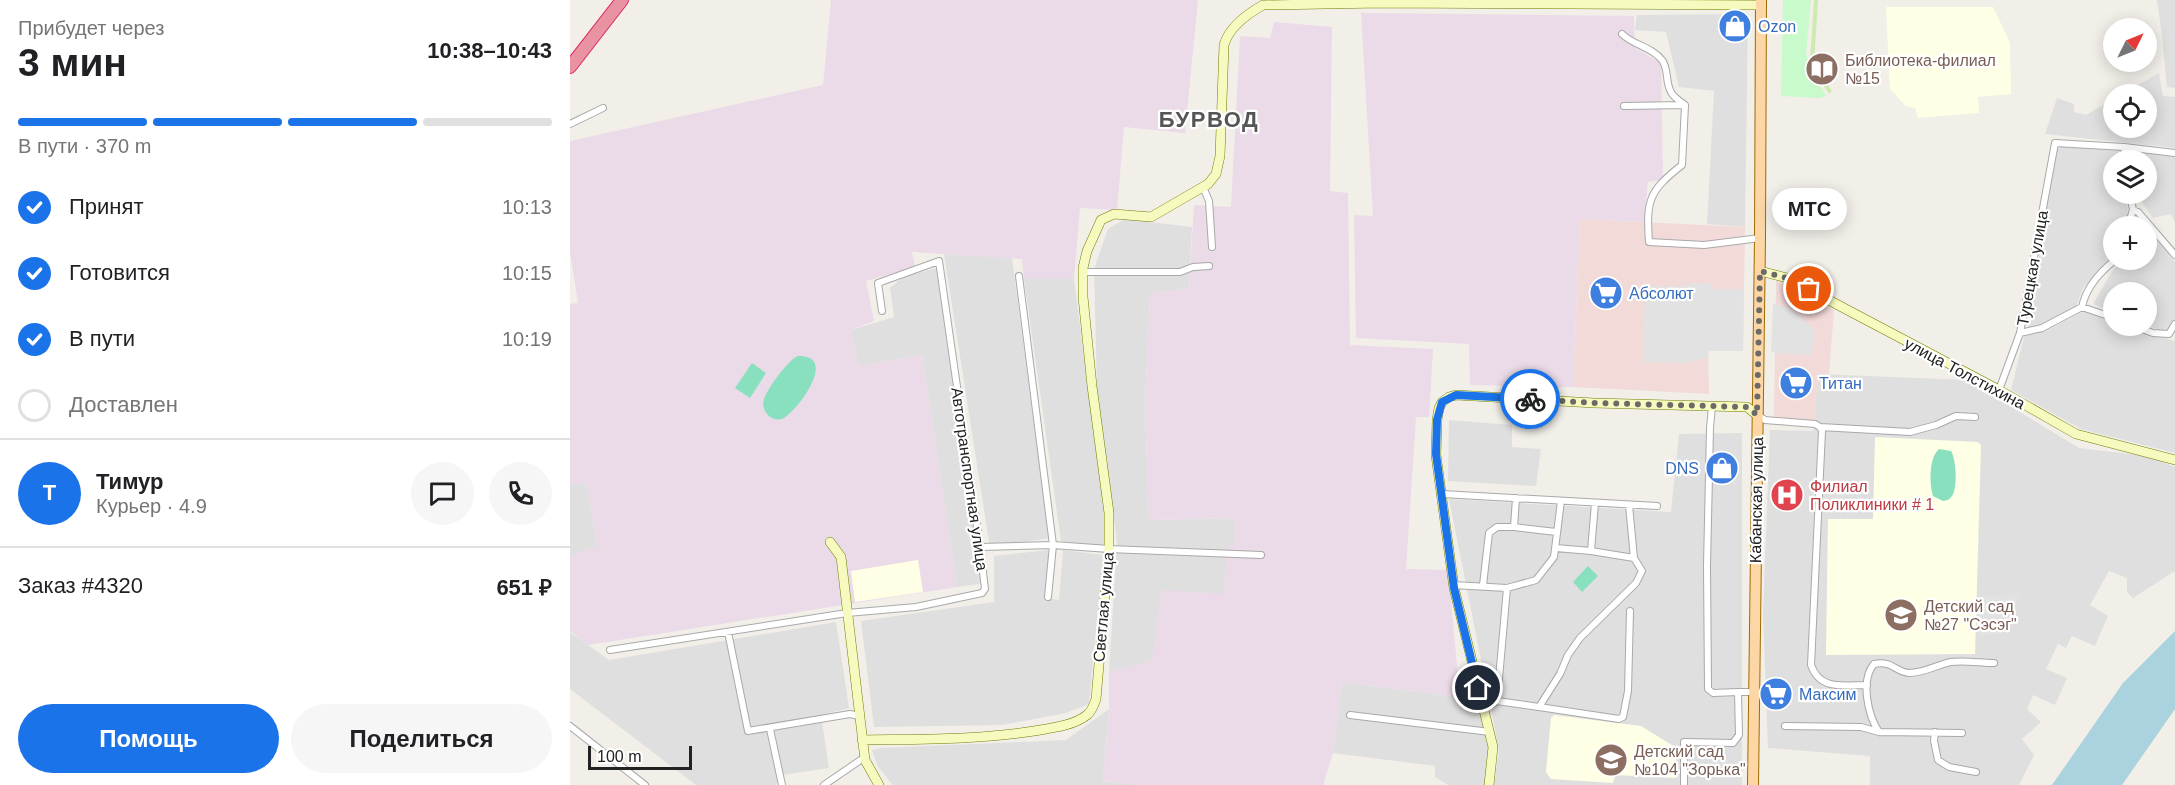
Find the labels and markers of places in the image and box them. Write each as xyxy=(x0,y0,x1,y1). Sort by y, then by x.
shop icon: Ozon xyxy=(1717,8,1753,44)
place label: Ozon xyxy=(1758,18,1796,35)
library icon: Библиотека-филиал №15 xyxy=(1804,51,1840,87)
place label: Библиотека-филиал №15 xyxy=(1845,52,1996,87)
callout: МТС xyxy=(1772,187,1846,229)
pin xyxy=(1783,263,1834,314)
supermarket icon: Абсолют xyxy=(1588,275,1624,311)
place label: Абсолют xyxy=(1629,285,1694,302)
supermarket icon: Титан xyxy=(1778,365,1814,401)
place label: Титан xyxy=(1819,375,1862,392)
shop icon: DNS xyxy=(1704,450,1740,486)
place label: DNS xyxy=(1665,460,1699,477)
hospital icon: Филиал Поликлиники # 1 xyxy=(1769,477,1805,513)
place label: Филиал Поликлиники # 1 xyxy=(1810,478,1934,513)
school or university icon: Детский сад №27 "Сэсэг" xyxy=(1883,597,1919,633)
place label: Детский сад №27 "Сэсэг" xyxy=(1924,598,2017,633)
pin xyxy=(1452,662,1503,713)
supermarket icon: Максим xyxy=(1758,676,1794,712)
place label: Максим xyxy=(1799,686,1857,703)
school or university icon: Детский сад №104 "Зорька" xyxy=(1593,742,1629,778)
place label: Детский сад №104 "Зорька" xyxy=(1634,743,1746,778)

